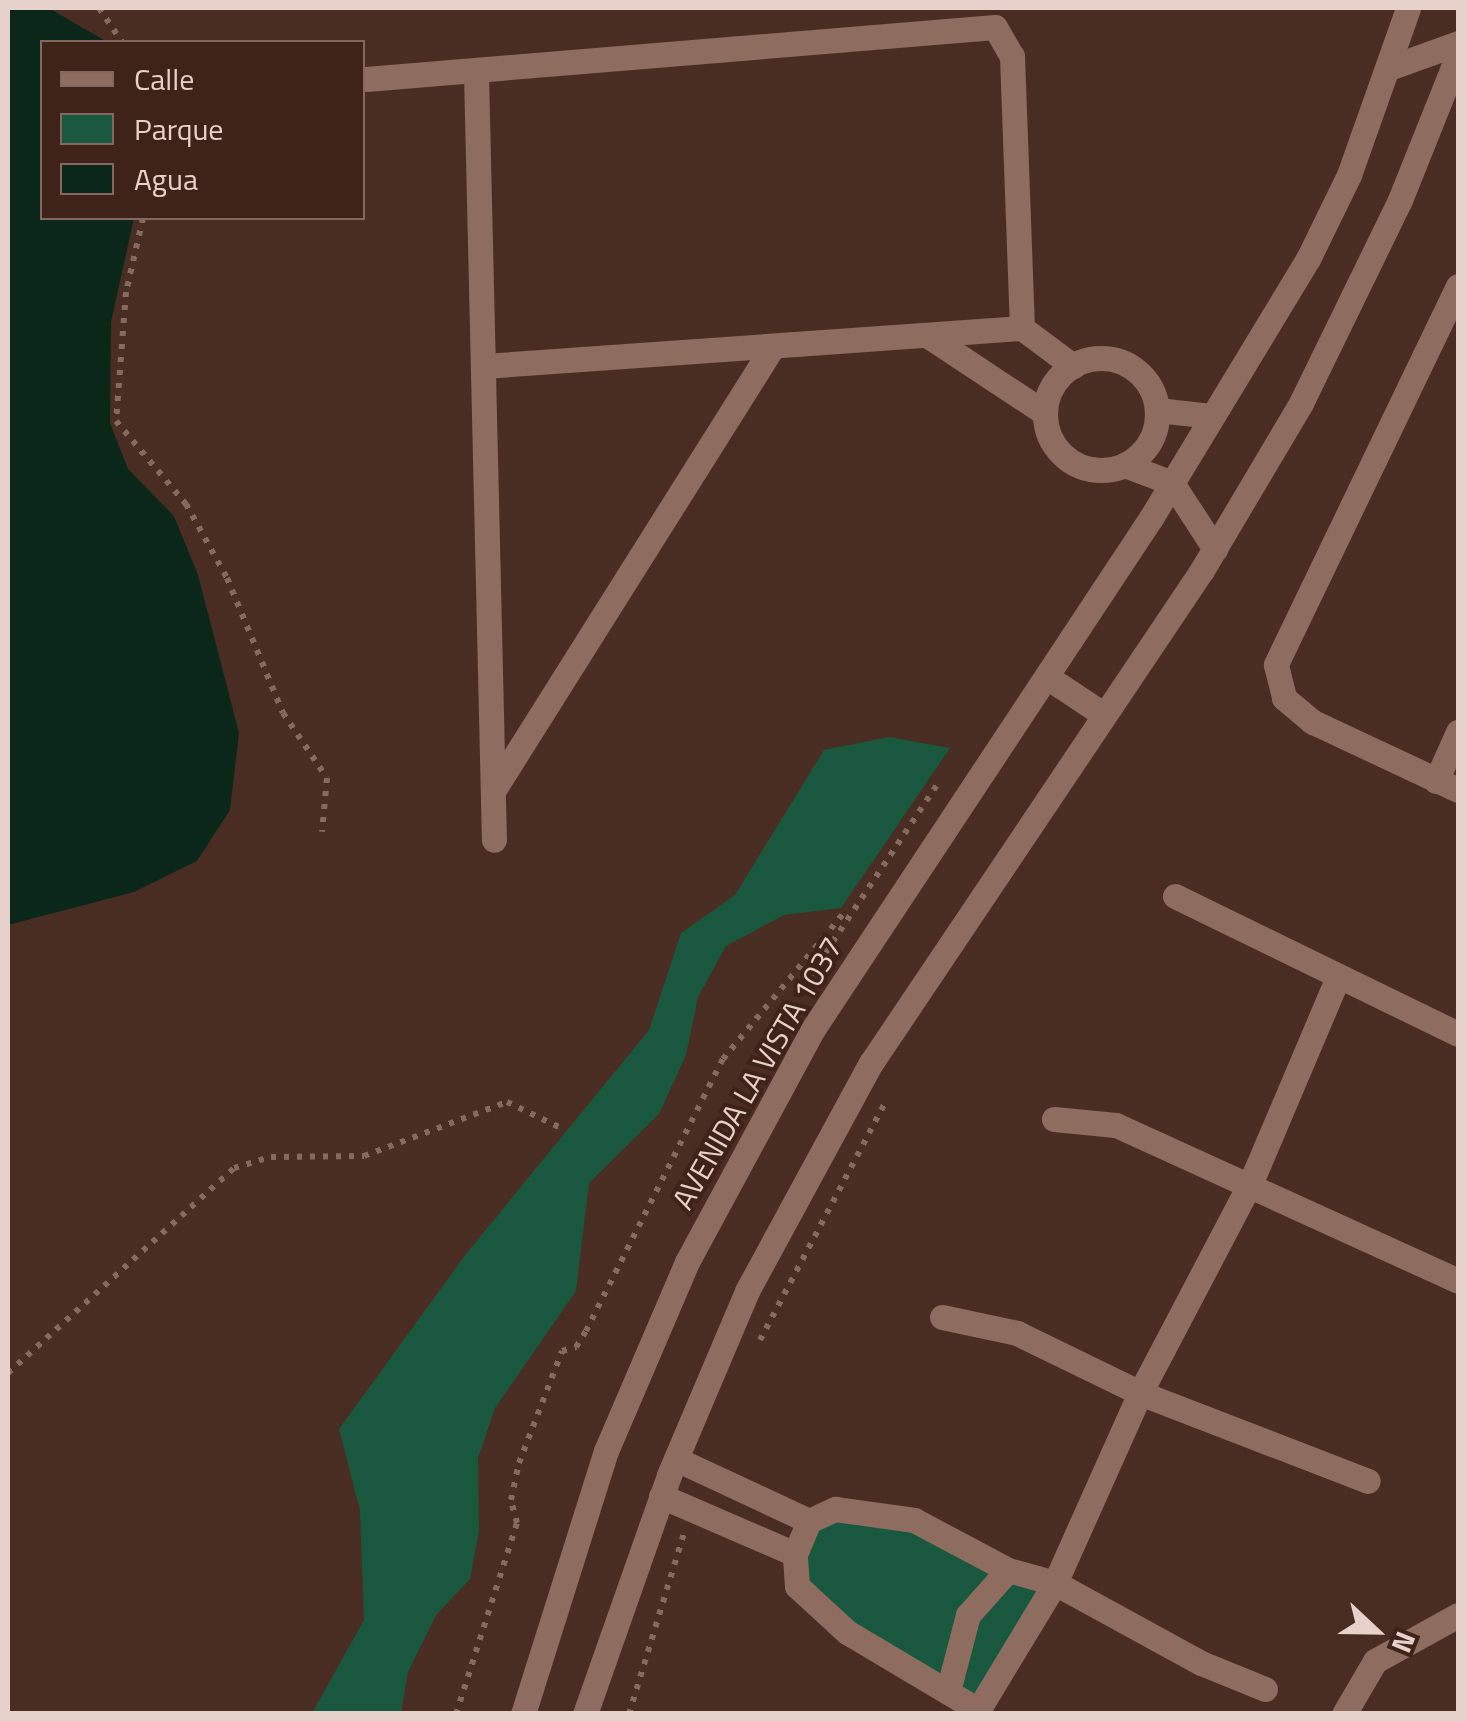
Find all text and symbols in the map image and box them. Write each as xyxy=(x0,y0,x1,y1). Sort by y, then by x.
legend xyxy=(40,40,365,220)
text: Calle xyxy=(134,56,194,102)
text: Parque xyxy=(134,106,224,152)
text: Agua xyxy=(134,156,198,202)
street label: AVENIDA LA VISTA 1037 xyxy=(664,931,850,1215)
north arrow xyxy=(1326,1581,1426,1681)
text: N xyxy=(1381,1625,1428,1659)

